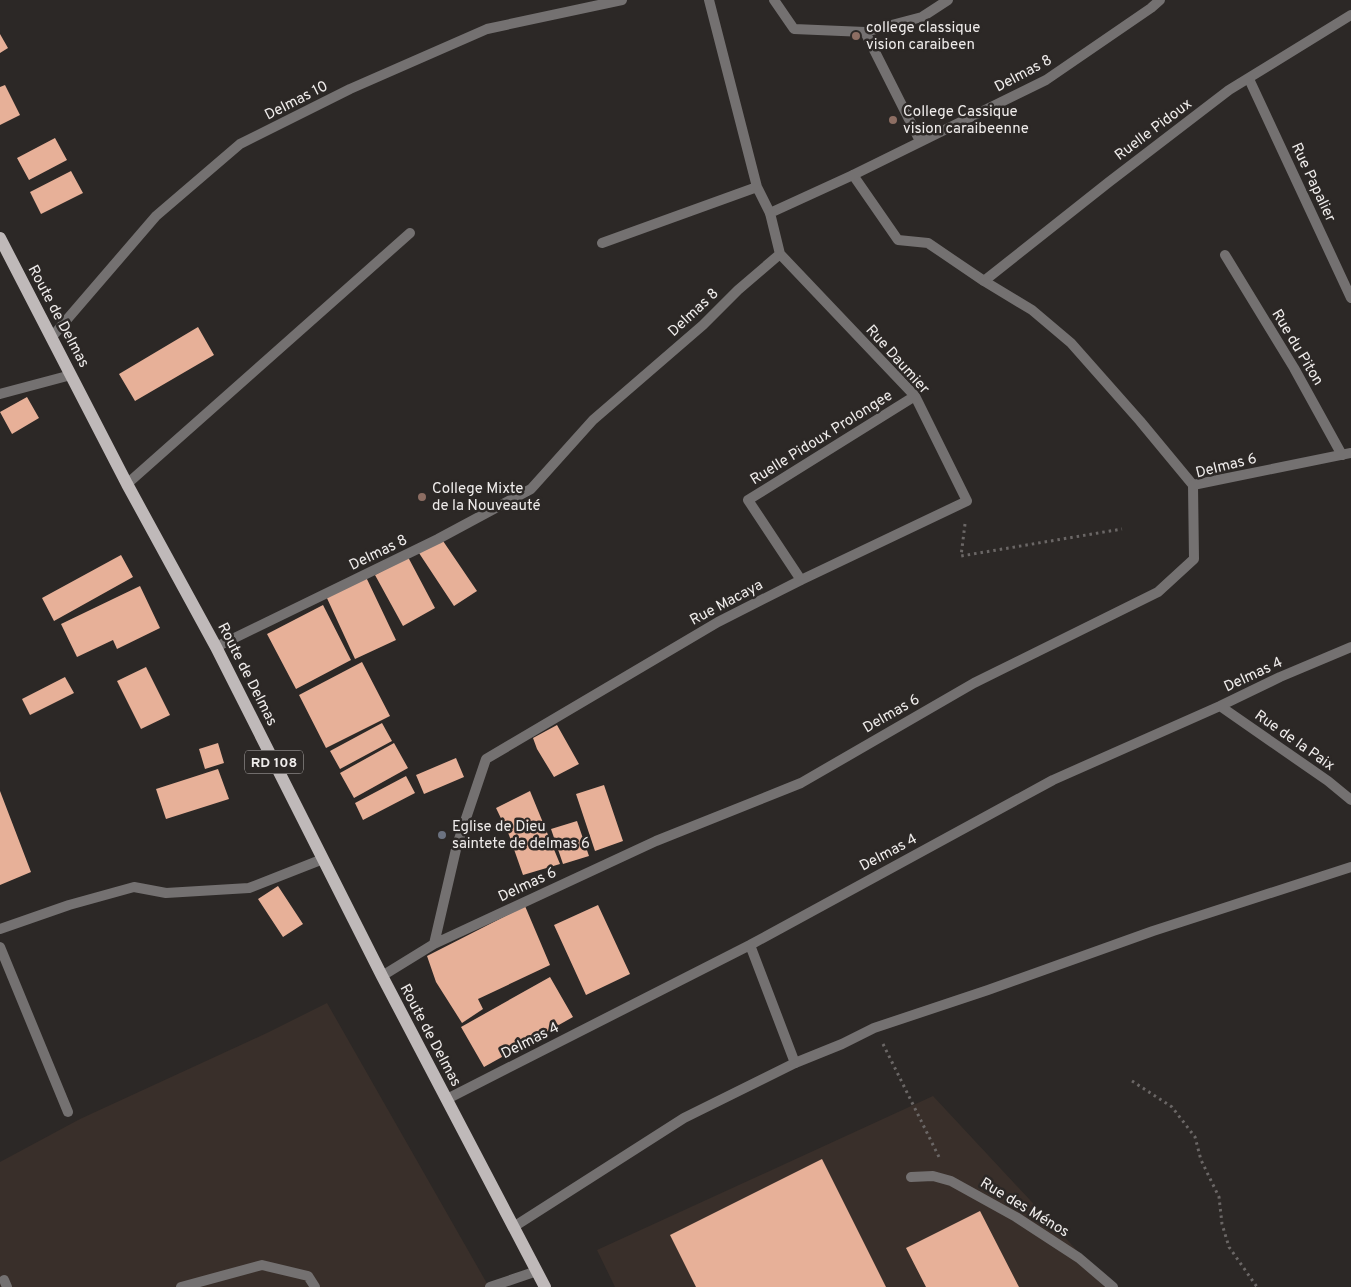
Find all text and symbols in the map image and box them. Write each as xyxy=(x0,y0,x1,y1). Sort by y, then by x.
place label: college classique vision caraibeen xyxy=(866,19,980,55)
marker: college classique vision caraibeen xyxy=(850,30,862,42)
street label: Delmas 8 xyxy=(992,51,1056,97)
street label: Delmas 10 xyxy=(262,77,332,125)
street label: Ruelle Pidoux xyxy=(1111,95,1197,165)
place label: College Cassique vision caraibeenne xyxy=(903,103,1029,139)
marker: College Cassique vision caraibeenne xyxy=(887,114,899,126)
street label: Rue Papalier xyxy=(1286,140,1339,225)
street label: Route de Delmas xyxy=(23,262,93,371)
street label: Delmas 8 xyxy=(665,285,723,341)
street label: Rue du Piton xyxy=(1267,306,1327,389)
street label: Rue Daumier xyxy=(861,321,933,399)
street label: Ruelle Pidoux Prolongee xyxy=(747,387,897,490)
street label: Delmas 6 xyxy=(1194,450,1259,483)
place label: College Mixte de la Nouveauté xyxy=(432,480,541,516)
marker: College Mixte de la Nouveauté xyxy=(416,491,428,503)
street label: Delmas 8 xyxy=(346,531,411,576)
street label: Rue Macaya xyxy=(687,576,767,631)
street label: Route de Delmas xyxy=(212,620,281,729)
street label: Delmas 4 xyxy=(1221,654,1286,697)
street label: Delmas 6 xyxy=(860,690,923,738)
street label: Rue de la Paix xyxy=(1250,707,1338,776)
road number: RD 108 xyxy=(245,750,303,774)
place label: Eglise de Dieu saintete de delmas 6 xyxy=(452,818,590,854)
marker: Eglise de Dieu saintete de delmas 6 xyxy=(436,829,448,841)
street label: Delmas 4 xyxy=(857,830,921,876)
street label: Delmas 6 xyxy=(495,864,560,907)
street label: Route de Delmas xyxy=(395,981,465,1090)
street label: Delmas 4 xyxy=(498,1019,563,1064)
street label: Rue des Ménos xyxy=(976,1174,1072,1242)

